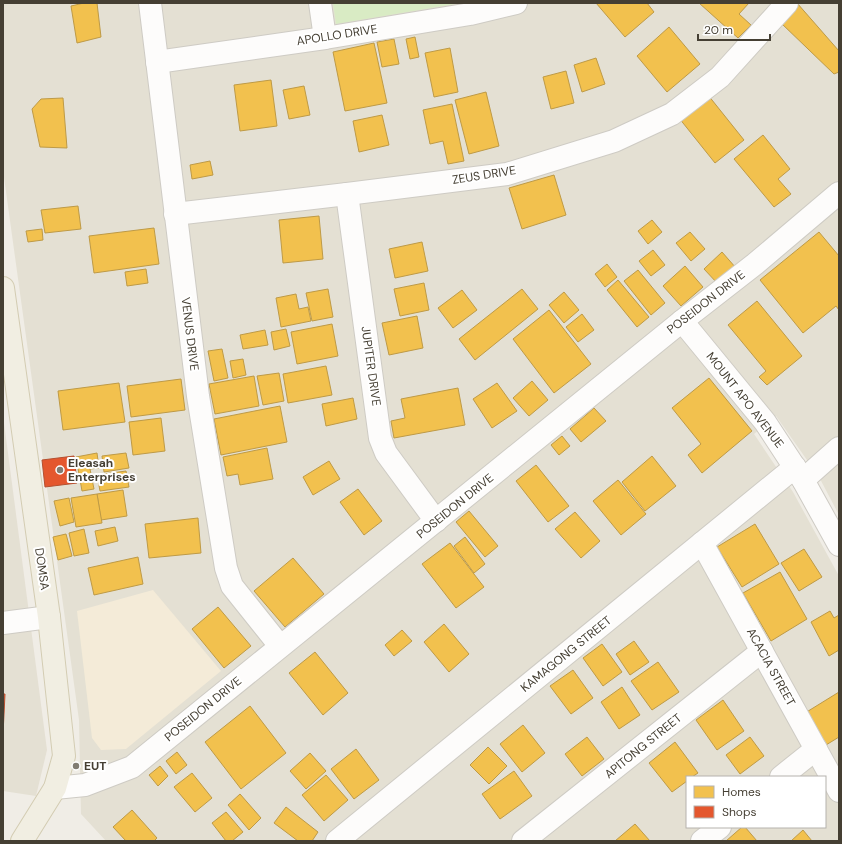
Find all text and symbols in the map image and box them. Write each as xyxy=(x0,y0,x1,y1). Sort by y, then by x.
scale bar xyxy=(698,16,770,42)
street label: APOLLO DRIVE xyxy=(295,21,379,49)
text: 20 m xyxy=(704,22,733,38)
street label: ZEUS DRIVE xyxy=(451,162,517,188)
street label: POSEIDON DRIVE xyxy=(664,266,748,337)
street label: VENUS DRIVE xyxy=(178,296,202,372)
street label: JUPITER DRIVE xyxy=(357,325,385,407)
street label: MOUNT APO AVENUE xyxy=(703,349,788,451)
place label: Eleasah Enterprises xyxy=(68,455,136,485)
marker: Eleasah Enterprises xyxy=(55,465,65,475)
street label: POSEIDON DRIVE xyxy=(413,470,497,542)
street label: DOMSA xyxy=(31,547,53,591)
street label: KAMAGONG STREET xyxy=(517,612,615,696)
street label: ACACIA STREET xyxy=(743,625,799,709)
street label: POSEIDON DRIVE xyxy=(161,673,245,745)
street label: APITONG STREET xyxy=(601,710,685,782)
place label: EUT xyxy=(84,758,106,774)
marker: EUT xyxy=(71,761,81,771)
legend xyxy=(686,776,826,828)
text: Homes xyxy=(722,784,761,800)
text: Shops xyxy=(722,804,757,820)

